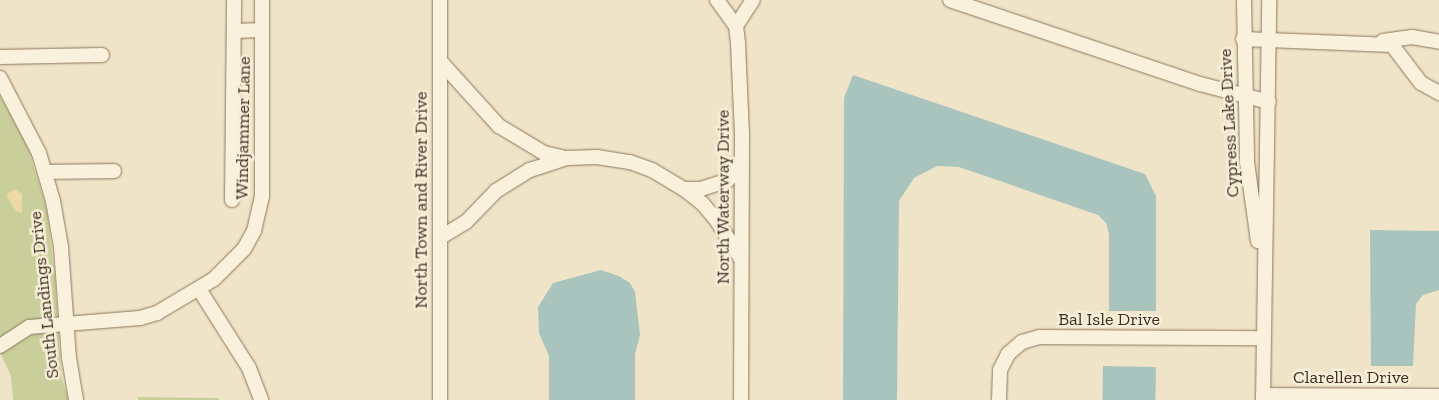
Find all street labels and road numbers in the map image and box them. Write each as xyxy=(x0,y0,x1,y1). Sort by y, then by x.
street label: Cypress Lake Drive xyxy=(1214,48,1244,198)
street label: Windjammer Lane xyxy=(231,56,255,200)
street label: North Town and River Drive xyxy=(410,91,432,309)
street label: North Waterway Drive xyxy=(712,109,734,285)
street label: South Landings Drive xyxy=(24,210,64,380)
street label: Bal Isle Drive xyxy=(1058,308,1160,330)
street label: Clarellen Drive xyxy=(1293,366,1409,388)

